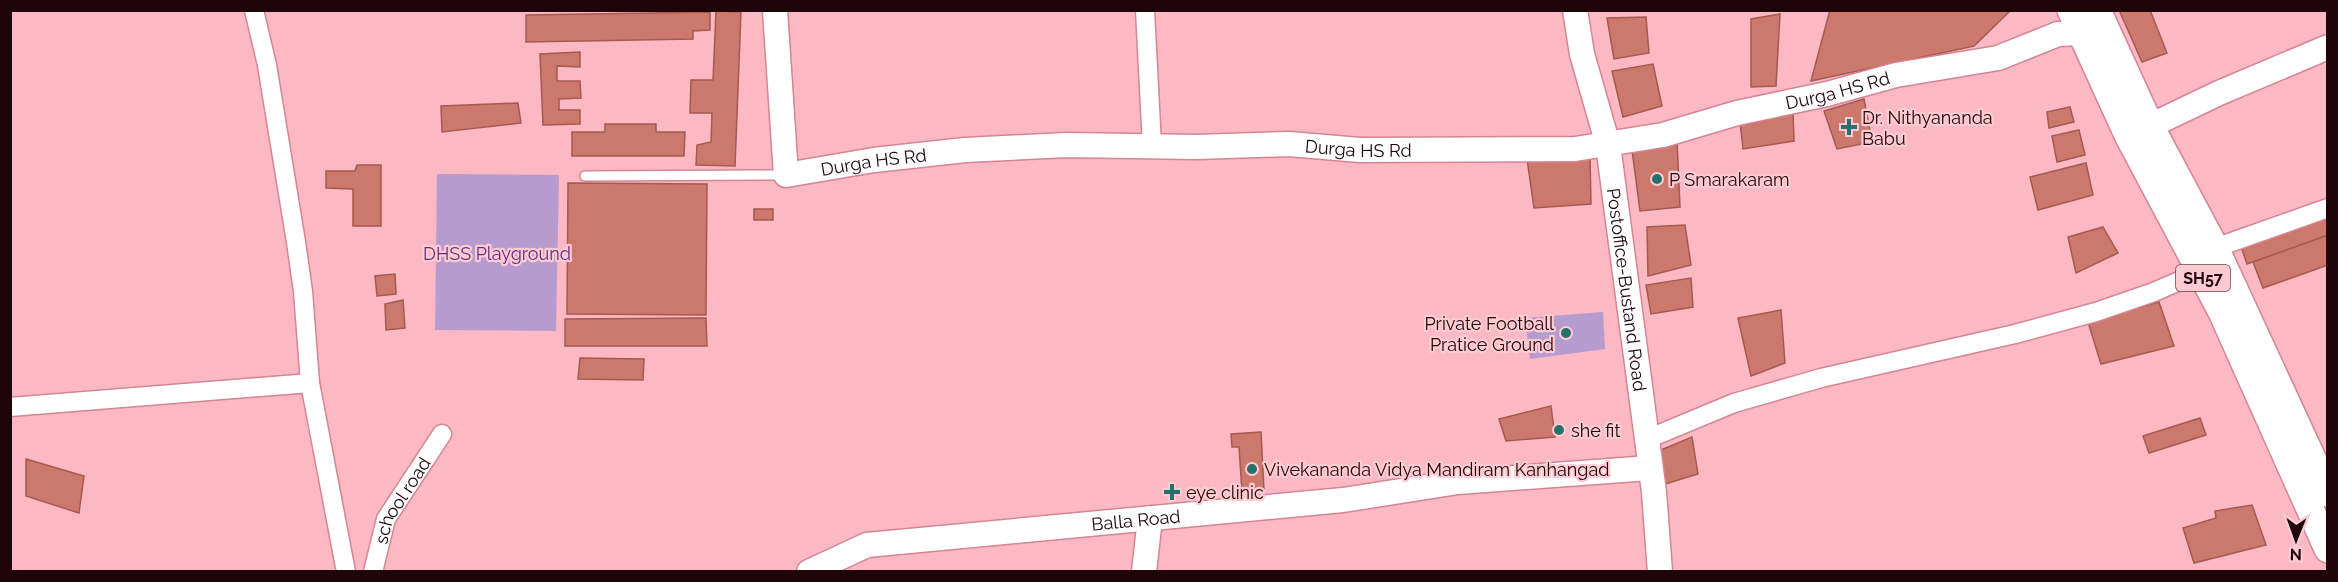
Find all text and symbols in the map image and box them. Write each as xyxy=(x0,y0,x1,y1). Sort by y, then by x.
street label: Durga HS Rd xyxy=(1783,67,1892,113)
place label: Dr. Nithyananda Babu xyxy=(1862,107,1993,149)
marker: Dr. Nithyananda Babu xyxy=(1840,118,1858,136)
street label: Durga HS Rd xyxy=(1304,135,1412,160)
street label: Durga HS Rd xyxy=(819,144,928,179)
place label: P Smarakaram xyxy=(1669,169,1790,190)
marker: P Smarakaram xyxy=(1650,172,1664,186)
street label: Postoffice-Bustand Road xyxy=(1603,187,1651,392)
park label: DHSS Playground xyxy=(423,243,571,264)
road number: SH57 xyxy=(2176,265,2230,291)
place label: Private Football Pratice Ground xyxy=(1424,313,1554,355)
marker: Private Football Pratice Ground xyxy=(1559,326,1573,340)
place label: she fit xyxy=(1571,420,1620,441)
marker: she fit xyxy=(1552,423,1566,437)
street label: school road xyxy=(370,453,434,546)
place label: Vivekananda Vidya Mandiram Kanhangad xyxy=(1264,459,1609,480)
marker: Vivekananda Vidya Mandiram Kanhangad xyxy=(1245,462,1259,476)
place label: eye clinic xyxy=(1186,482,1264,503)
marker: eye clinic xyxy=(1163,483,1181,501)
street label: Balla Road xyxy=(1090,505,1181,534)
north arrow xyxy=(2266,510,2326,570)
text: N xyxy=(2289,545,2302,564)

